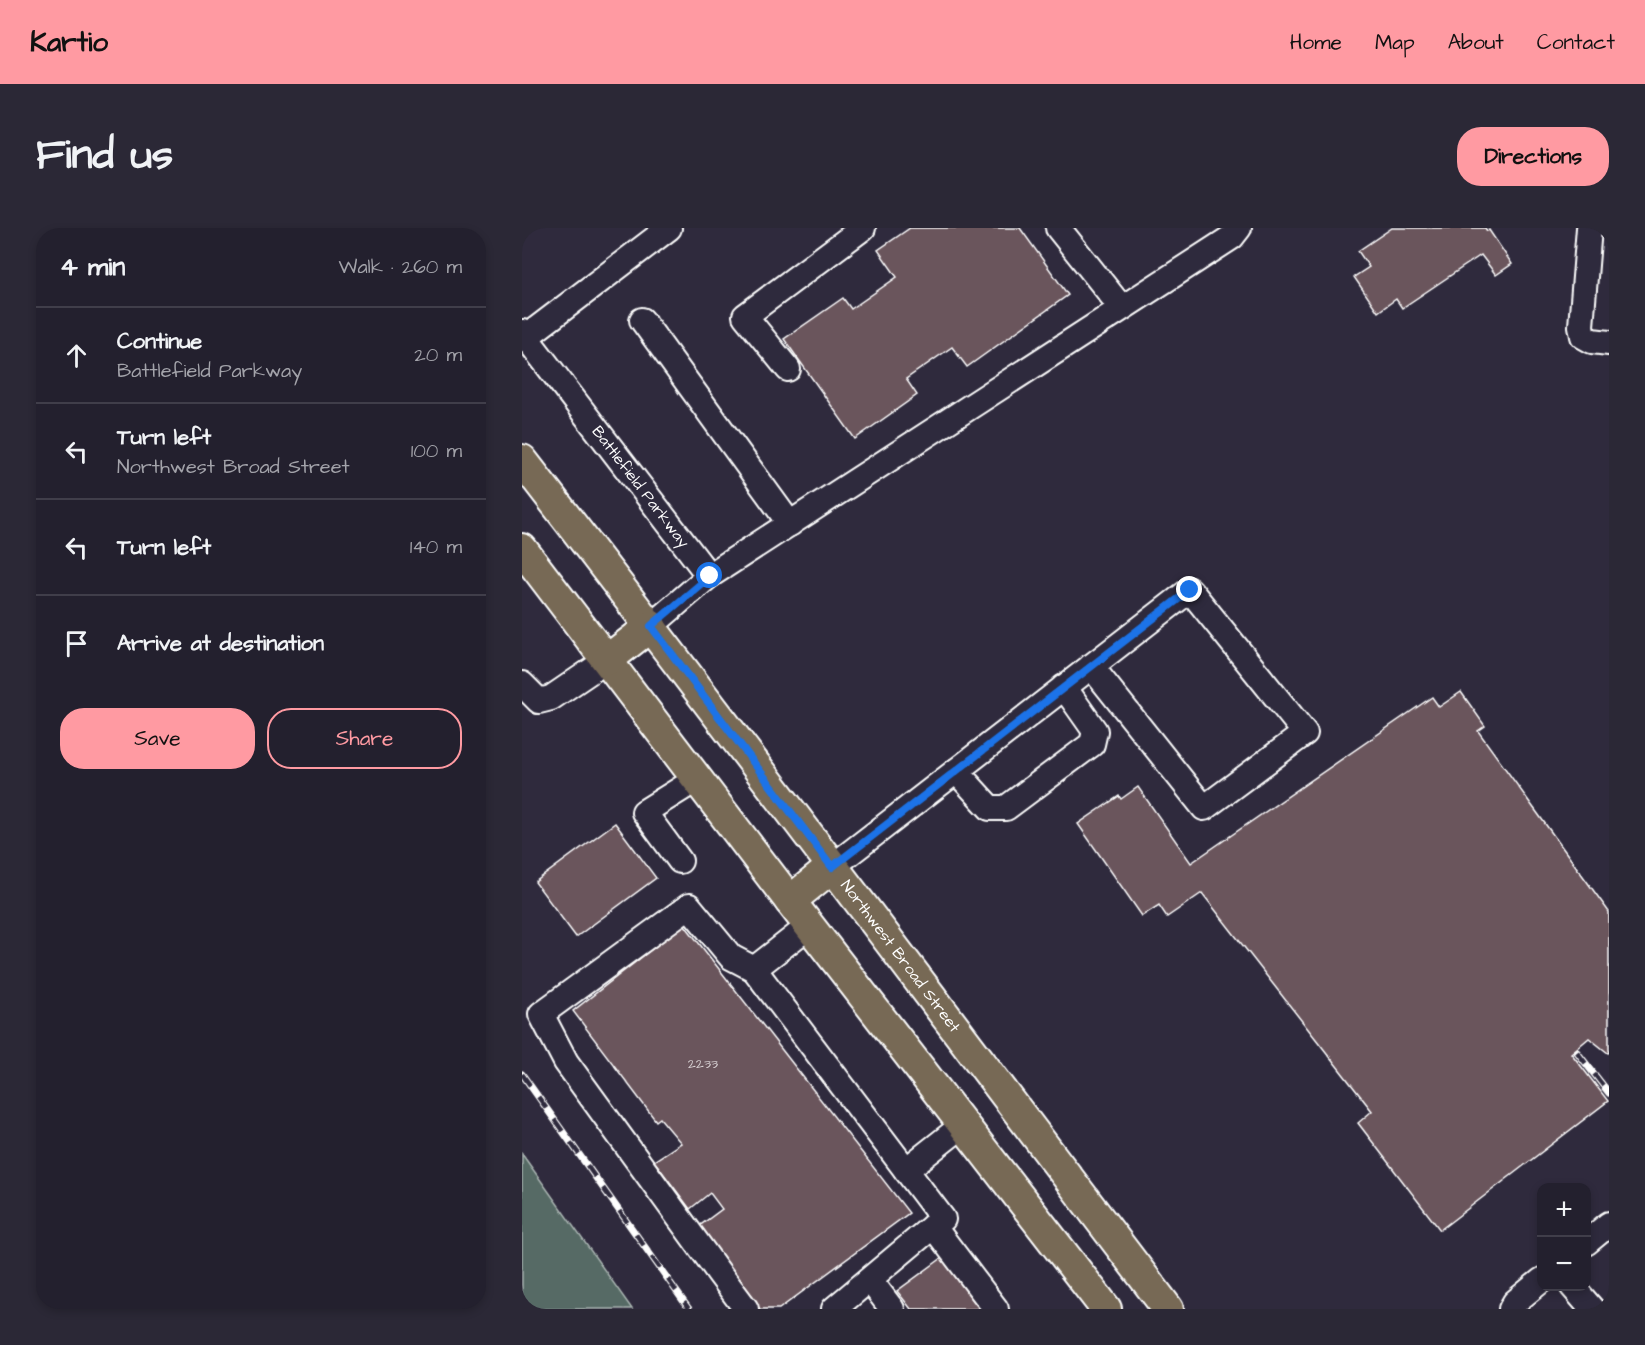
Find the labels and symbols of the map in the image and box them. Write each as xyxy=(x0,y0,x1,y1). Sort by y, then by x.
street label: Battlefield Parkway xyxy=(587,421,695,553)
route start xyxy=(696,562,722,588)
route end xyxy=(1176,576,1202,602)
street label: Northwest Broad Street xyxy=(836,875,966,1037)
house number: 2233 xyxy=(688,1054,718,1074)

